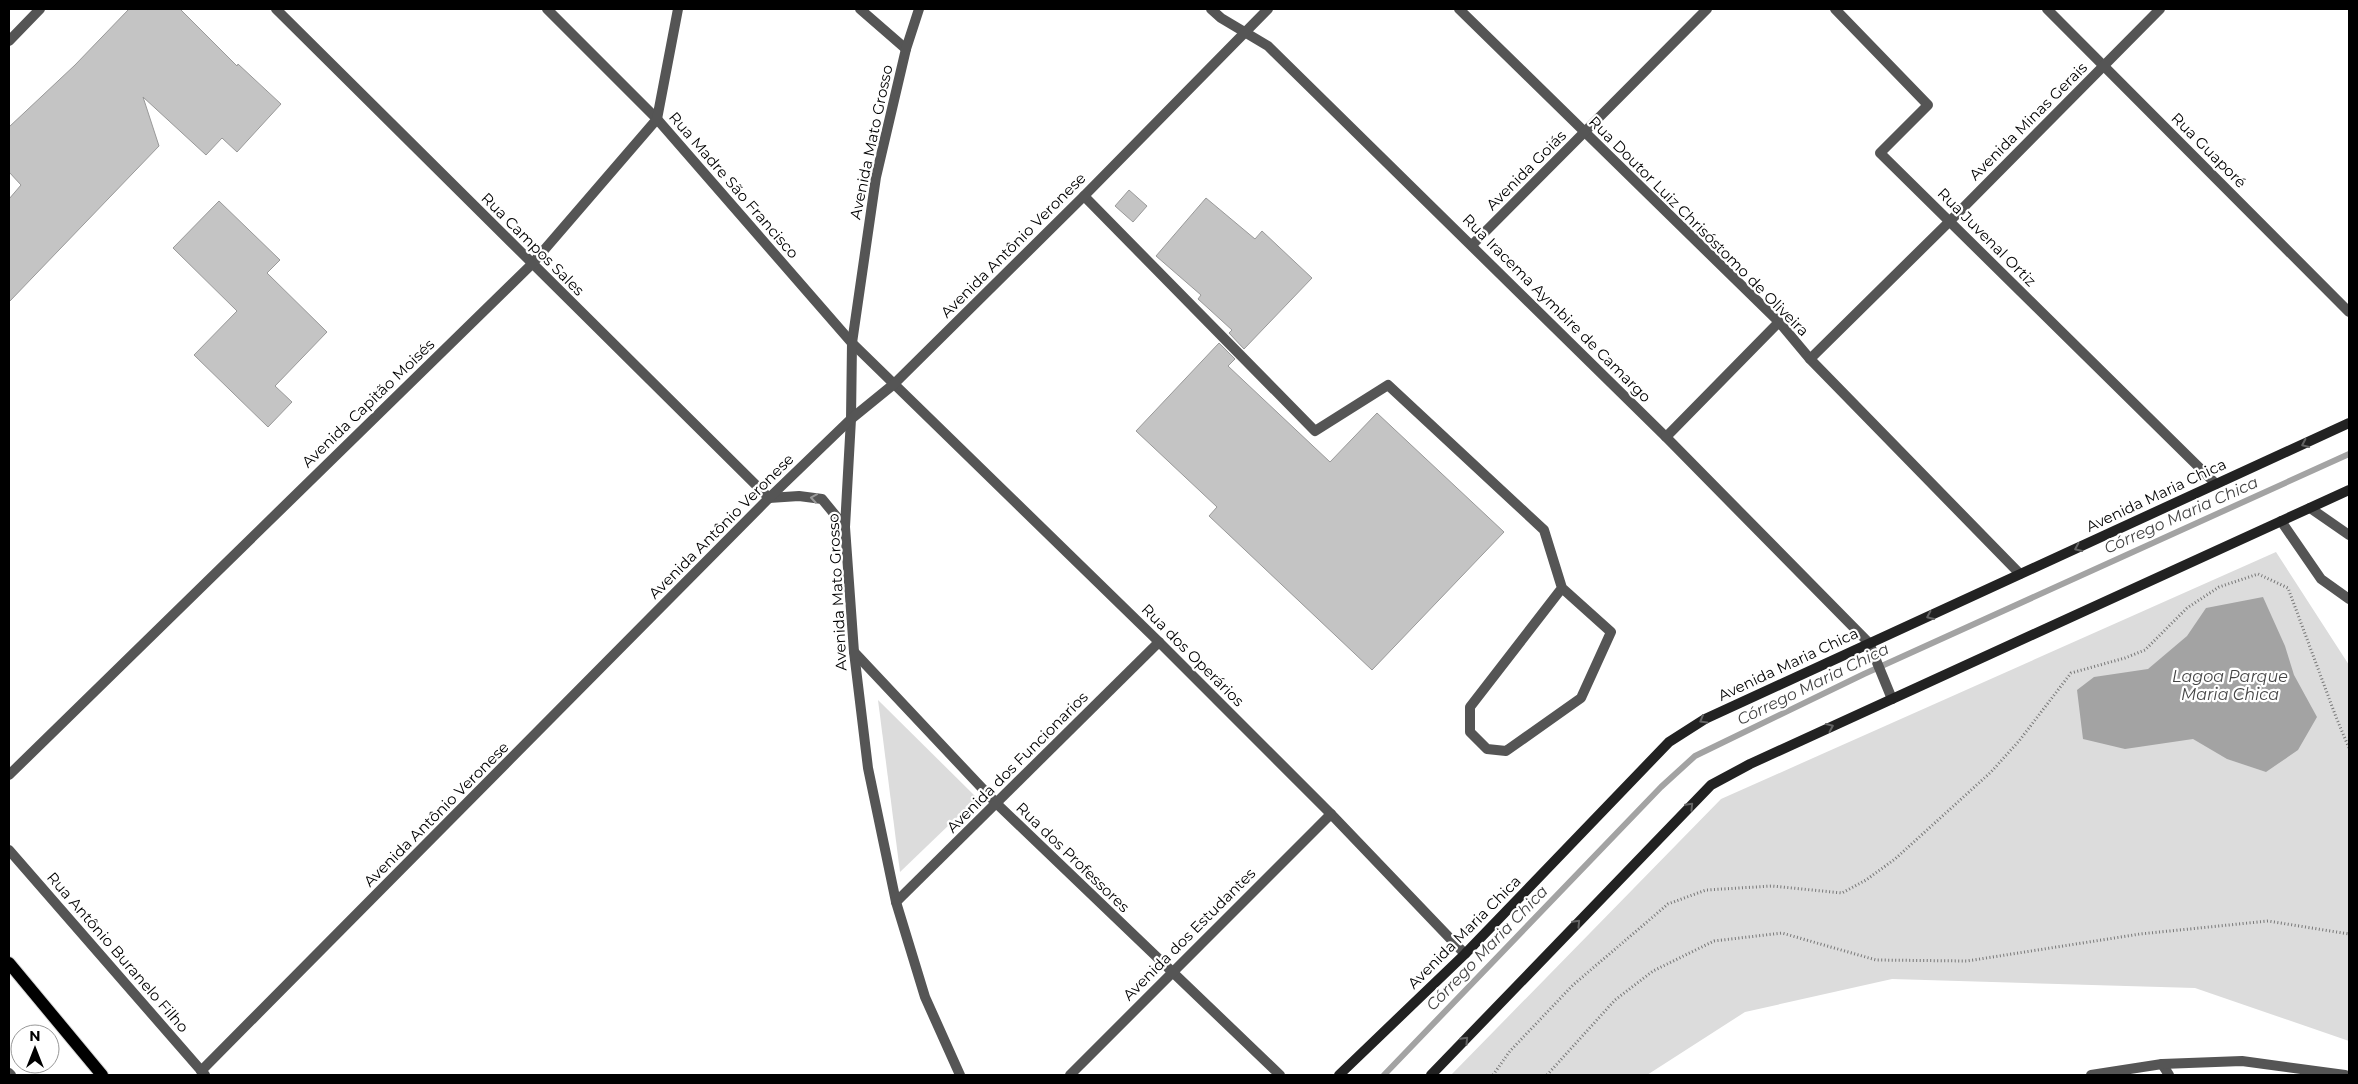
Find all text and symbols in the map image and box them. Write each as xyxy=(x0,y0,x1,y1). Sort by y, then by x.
street label: Avenida Minas Gerais xyxy=(1965,58,2091,184)
street label: Avenida Mato Grosso xyxy=(845,63,897,221)
street label: Rua Madre São Francisco xyxy=(665,108,803,262)
street label: Rua Guaporé xyxy=(2167,108,2251,192)
street label: Rua Doutor Luiz Chrisóstomo de Oliveira xyxy=(1585,112,1813,340)
street label: Avenida Goiás xyxy=(1482,126,1570,214)
street label: Avenida Antônio Veronese xyxy=(936,168,1090,322)
street label: Rua Juvenal Ortiz xyxy=(1934,184,2041,291)
street label: Rua Campos Sales xyxy=(477,188,589,300)
street label: Rua Iracema Aymbire de Camargo xyxy=(1459,210,1655,406)
street label: Avenida Capitão Moisés xyxy=(298,335,438,471)
one-way arrow xyxy=(2301,437,2310,448)
street label: Avenida Antônio Veronese xyxy=(644,449,798,603)
street label: Avenida Maria Chica xyxy=(2083,454,2229,536)
water label: Córrego Maria Chica xyxy=(2101,472,2261,558)
one-way arrow xyxy=(809,494,818,504)
street label: Avenida Mato Grosso xyxy=(823,513,851,671)
one-way arrow xyxy=(2074,541,2083,552)
street label: Rua dos Operários xyxy=(1138,600,1248,710)
one-way arrow xyxy=(1926,609,1935,620)
street label: Avenida Maria Chica xyxy=(1715,623,1861,705)
water label: Córrego Maria Chica xyxy=(1734,639,1892,729)
water label: Lagoa Parque Maria Chica xyxy=(2172,667,2288,704)
street label: Avenida dos Funcionarios xyxy=(942,687,1092,837)
one-way arrow xyxy=(1700,714,1709,724)
one-way arrow xyxy=(1825,722,1834,733)
street label: Avenida Antônio Veronese xyxy=(359,737,513,891)
street label: Rua dos Professores xyxy=(1012,798,1134,916)
one-way arrow xyxy=(1684,803,1693,812)
street label: Avenida dos Estudantes xyxy=(1119,864,1259,1004)
street label: Rua Antônio Buranelo Filho xyxy=(43,868,193,1036)
street label: Avenida Maria Chica xyxy=(1403,871,1525,993)
water label: Córrego Maria Chica xyxy=(1422,881,1552,1015)
one-way arrow xyxy=(1571,919,1580,928)
north arrow xyxy=(10,1024,60,1074)
text: N xyxy=(29,1027,41,1045)
one-way arrow xyxy=(1459,1037,1468,1046)

